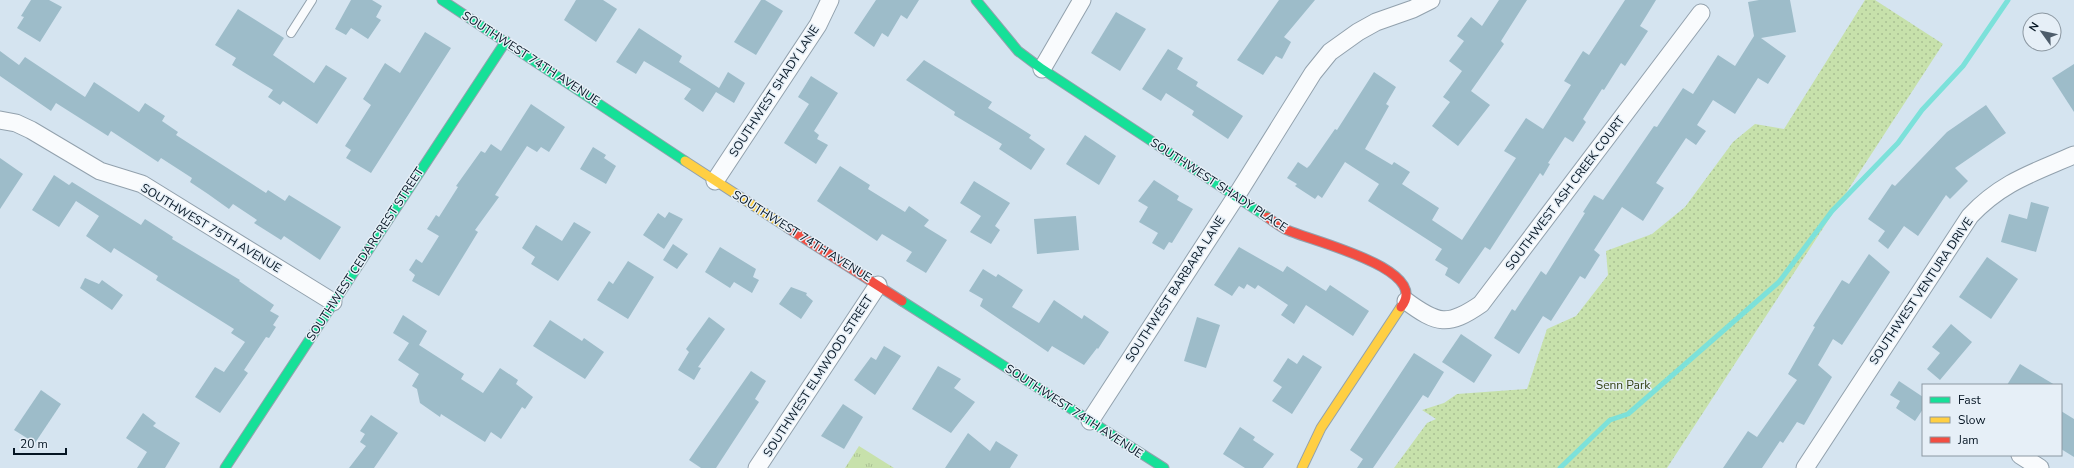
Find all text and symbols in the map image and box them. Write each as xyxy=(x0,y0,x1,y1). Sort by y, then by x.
street label: SOUTHWEST 74TH AVENUE xyxy=(459,7,603,109)
north arrow xyxy=(2022,12,2062,52)
text: N xyxy=(2026,19,2043,34)
street label: SOUTHWEST SHADY LANE xyxy=(725,22,823,160)
street label: SOUTHWEST ASH CREEK COURT xyxy=(1502,112,1629,273)
street label: SOUTHWEST SHADY PLACE xyxy=(1147,135,1291,235)
street label: SOUTHWEST CEDARCREST STREET xyxy=(303,164,428,344)
street label: SOUTHWEST 75TH AVENUE xyxy=(138,180,284,276)
street label: SOUTHWEST 74TH AVENUE xyxy=(729,187,875,285)
street label: SOUTHWEST BARBARA LANE xyxy=(1122,213,1228,365)
street label: SOUTHWEST VENTURA DRIVE xyxy=(1866,214,1976,368)
street label: SOUTHWEST ELMWOOD STREET xyxy=(760,291,877,460)
street label: SOUTHWEST 74TH AVENUE xyxy=(1002,360,1146,462)
park label: Senn Park xyxy=(1596,377,1651,393)
legend xyxy=(1922,384,2062,456)
text: Fast xyxy=(1958,392,1981,408)
text: Slow xyxy=(1958,412,1986,428)
scale bar xyxy=(14,430,66,456)
text: Jam xyxy=(1957,432,1979,448)
text: 20 m xyxy=(20,436,48,452)

